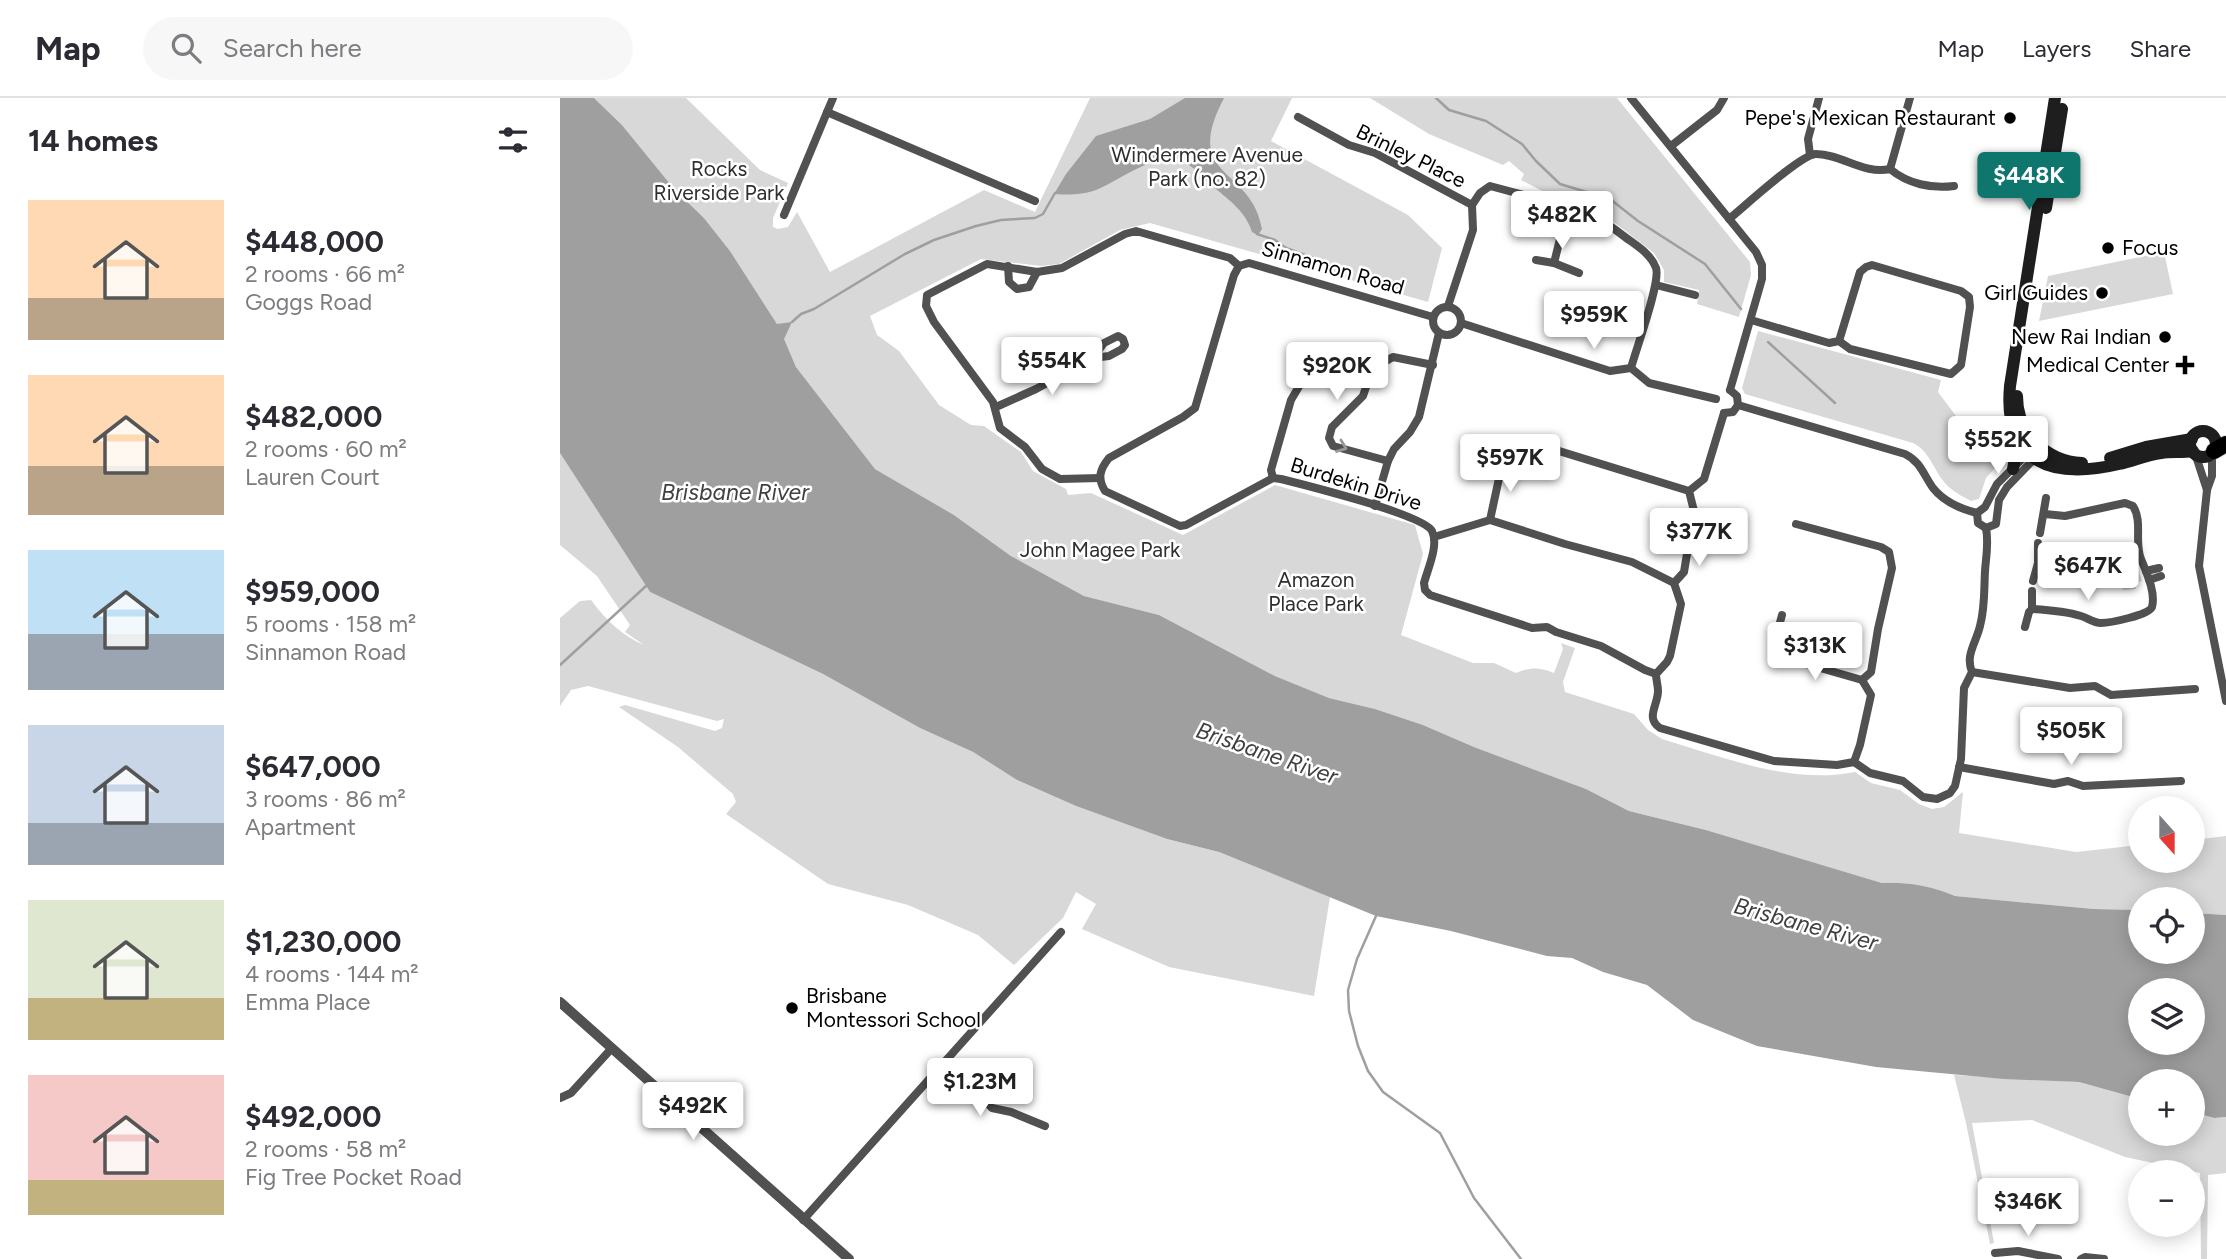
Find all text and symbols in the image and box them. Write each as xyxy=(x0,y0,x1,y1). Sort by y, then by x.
search box xyxy=(143,17,633,80)
text: Map xyxy=(35,29,101,68)
icon: search xyxy=(167,29,205,67)
text: Search here xyxy=(223,32,362,64)
text: Map xyxy=(1937,34,1984,63)
text: Layers xyxy=(2022,34,2091,63)
text: Share xyxy=(2129,34,2191,63)
place label: Pepe's Mexican Restaurant xyxy=(1744,105,1996,130)
marker: Pepe's Mexican Restaurant xyxy=(2002,110,2018,126)
street label: Brinley Place xyxy=(1352,118,1470,193)
icon: filters xyxy=(494,121,532,159)
text: 14 homes xyxy=(28,122,158,159)
park label: Windermere Avenue Park (no. 82) xyxy=(1111,142,1303,191)
pin: $448K xyxy=(1980,152,2078,212)
park label: Rocks Riverside Park xyxy=(654,156,785,205)
text: $448K xyxy=(1993,161,2065,189)
pin: $482K xyxy=(1513,192,1611,251)
text: $482K xyxy=(1527,200,1597,228)
text: $448,000 xyxy=(245,223,384,260)
icon: home xyxy=(84,228,168,312)
street label: Sinnamon Road xyxy=(1259,235,1407,300)
place label: Focus xyxy=(2122,235,2178,260)
marker: Focus xyxy=(2100,240,2116,256)
text: 2 rooms · 66 m² xyxy=(245,260,405,288)
place label: Girl Guides xyxy=(1984,280,2088,305)
marker: Girl Guides xyxy=(2094,285,2110,301)
text: Goggs Road xyxy=(245,288,372,316)
pin: $959K xyxy=(1545,292,1643,351)
text: $959K xyxy=(1560,300,1628,328)
place label: New Rai Indian xyxy=(2011,324,2151,349)
marker: New Rai Indian xyxy=(2157,329,2173,345)
pin: $554K xyxy=(1003,338,1101,397)
pin: $920K xyxy=(1288,342,1386,402)
text: $554K xyxy=(1017,346,1087,374)
text: $920K xyxy=(1302,351,1372,379)
place label: Medical Center xyxy=(2026,352,2169,377)
marker: Medical Center xyxy=(2175,355,2195,375)
text: $482,000 xyxy=(245,398,382,435)
icon: home xyxy=(84,403,168,487)
pin: $552K xyxy=(1949,416,2047,476)
text: $552K xyxy=(1964,425,2032,453)
pin: $597K xyxy=(1461,434,1559,494)
text: 2 rooms · 60 m² xyxy=(245,435,407,463)
one-way arrow xyxy=(1335,439,1347,453)
text: $597K xyxy=(1476,443,1544,471)
street label: Burdekin Drive xyxy=(1287,452,1425,515)
text: Lauren Court xyxy=(245,463,380,491)
water label: Brisbane River xyxy=(661,478,810,506)
pin: $377K xyxy=(1650,508,1748,568)
text: $377K xyxy=(1666,517,1732,545)
park label: John Magee Park xyxy=(1020,537,1181,562)
pin: $647K xyxy=(2039,542,2137,602)
text: $647K xyxy=(2054,551,2122,579)
park label: Amazon Place Park xyxy=(1268,567,1365,616)
text: $959,000 xyxy=(245,573,380,610)
icon: home xyxy=(84,578,168,662)
text: 5 rooms · 158 m² xyxy=(245,610,416,638)
pin: $313K xyxy=(1766,622,1864,682)
text: $313K xyxy=(1783,631,1847,659)
text: Sinnamon Road xyxy=(245,638,406,666)
pin: $505K xyxy=(2022,708,2120,767)
water label: Brisbane River xyxy=(1192,716,1343,791)
text: $505K xyxy=(2036,716,2106,744)
text: $647,000 xyxy=(245,748,381,785)
icon: home xyxy=(84,753,168,837)
text: 3 rooms · 86 m² xyxy=(245,785,406,813)
north arrow xyxy=(2128,796,2205,873)
map controls xyxy=(2128,796,2205,1237)
text: Apartment xyxy=(245,813,356,841)
button: locate xyxy=(2128,887,2205,964)
water label: Brisbane River xyxy=(1731,891,1882,957)
text: $1,230,000 xyxy=(245,923,402,960)
icon: home xyxy=(84,928,168,1012)
text: 4 rooms · 144 m² xyxy=(245,960,419,988)
button: layers xyxy=(2128,978,2205,1055)
place label: Brisbane Montessori School xyxy=(806,983,981,1032)
text: Emma Place xyxy=(245,988,370,1016)
marker: Brisbane Montessori School xyxy=(784,1000,800,1016)
pin: $1.23M xyxy=(923,1058,1037,1118)
text: $1.23M xyxy=(943,1067,1017,1095)
button: + xyxy=(2128,1069,2205,1146)
pin: $492K xyxy=(644,1082,742,1142)
text: $492K xyxy=(658,1091,728,1119)
text: $492,000 xyxy=(245,1098,381,1135)
icon: home xyxy=(84,1103,168,1187)
text: 2 rooms · 58 m² xyxy=(245,1135,406,1163)
button: − xyxy=(2128,1160,2205,1237)
text: Fig Tree Pocket Road xyxy=(245,1163,462,1191)
pin: $346K xyxy=(1979,1178,2077,1238)
text: $346K xyxy=(1994,1187,2062,1215)

